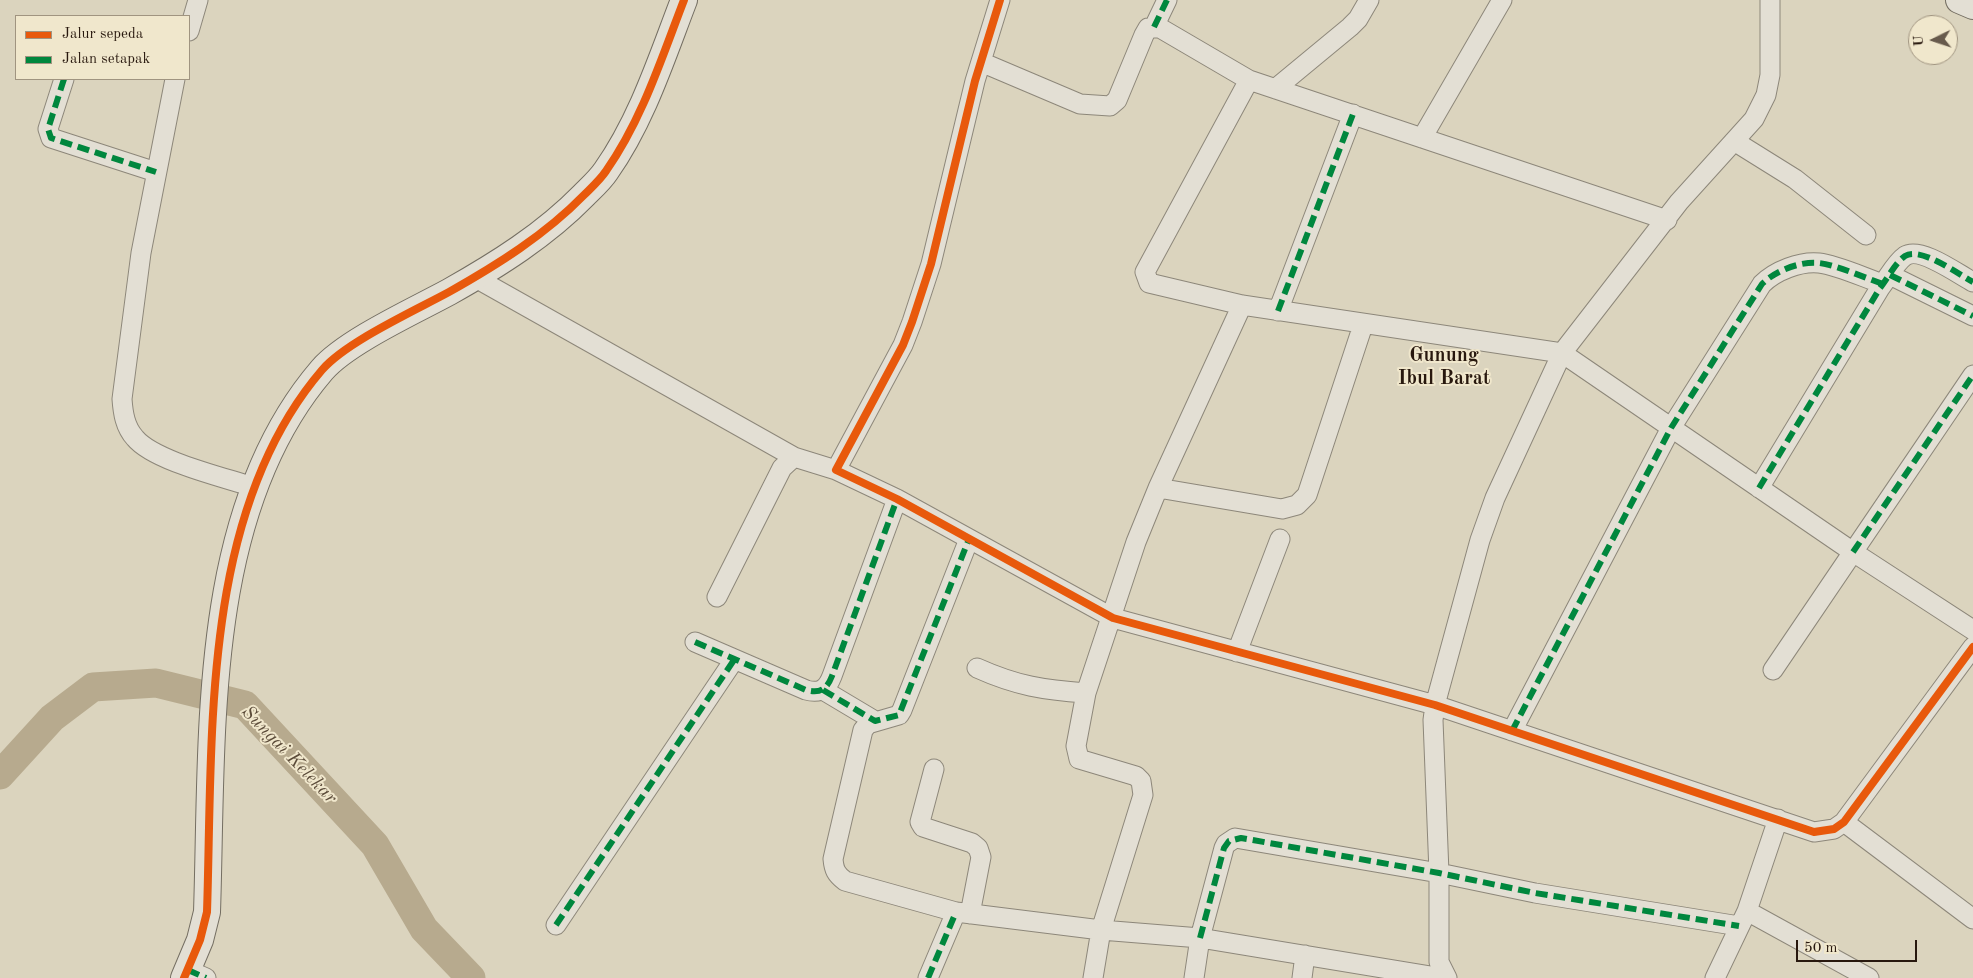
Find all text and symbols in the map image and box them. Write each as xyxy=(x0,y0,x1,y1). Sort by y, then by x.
legend xyxy=(15,15,190,80)
north arrow xyxy=(1908,15,1958,65)
text: Jalur sepeda xyxy=(62,27,143,42)
text: U xyxy=(1912,35,1926,47)
text: Jalan setapak xyxy=(62,52,150,67)
district label: Gunung Ibul Barat xyxy=(1398,344,1490,391)
water label: Sungai Kelekar xyxy=(236,701,342,809)
scale bar xyxy=(1798,930,1919,962)
text: 50 m xyxy=(1804,941,1838,956)

